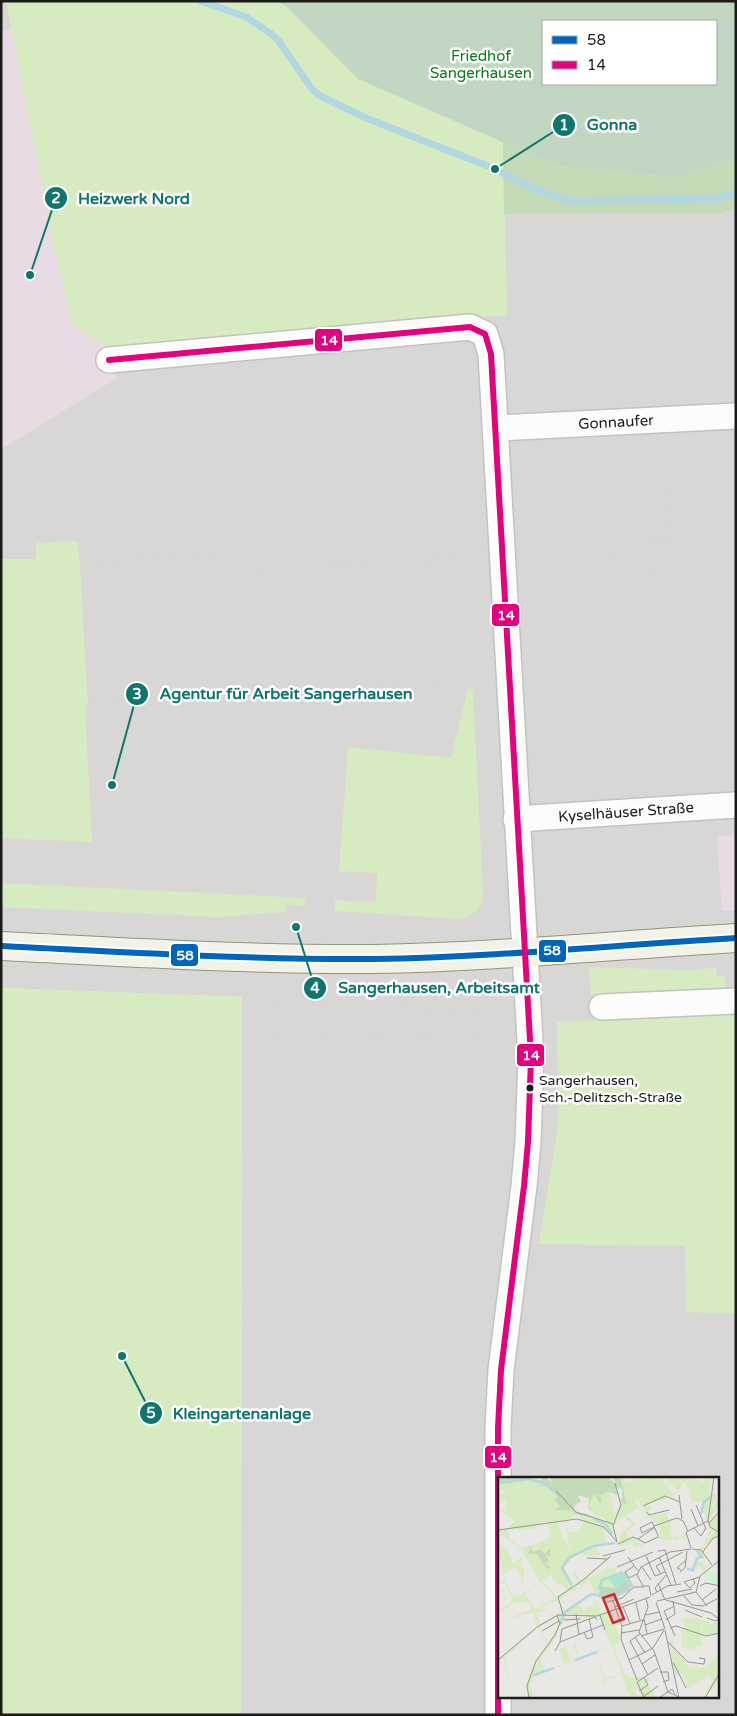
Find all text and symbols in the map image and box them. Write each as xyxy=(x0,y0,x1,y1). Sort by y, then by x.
legend xyxy=(542,20,717,85)
text: 58 xyxy=(587,31,606,49)
park label: Friedhof Sangerhausen xyxy=(430,47,532,82)
text: 14 xyxy=(587,56,606,74)
callout: Gonna xyxy=(551,109,647,140)
text: Gonna xyxy=(587,115,637,135)
text: 1 xyxy=(559,116,569,134)
callout: Heizwerk Nord xyxy=(43,182,200,213)
text: 2 xyxy=(51,189,61,207)
text: Heizwerk Nord xyxy=(78,189,190,209)
line badge: 14 xyxy=(314,328,343,352)
text: 14 xyxy=(320,332,338,349)
street label: Gonnaufer xyxy=(578,411,655,433)
line badge: 14 xyxy=(491,603,520,627)
text: 14 xyxy=(497,607,515,624)
callout: Agentur für Arbeit Sangerhausen xyxy=(124,678,422,709)
text: Agentur für Arbeit Sangerhausen xyxy=(160,684,412,704)
text: 3 xyxy=(132,685,142,703)
street label: Kyselhäuser Straße xyxy=(558,798,694,826)
line badge: 58 xyxy=(538,939,567,963)
text: 58 xyxy=(543,942,561,959)
line badge: 58 xyxy=(170,943,199,967)
text: 58 xyxy=(176,947,194,964)
callout: Sangerhausen, Arbeitsamt xyxy=(303,972,549,1003)
text: Sangerhausen, Arbeitsamt xyxy=(338,978,541,998)
text: 4 xyxy=(310,979,320,997)
line badge: 14 xyxy=(516,1043,545,1067)
text: 14 xyxy=(522,1047,540,1064)
place label: Sangerhausen, Sch.-Delitzsch-Straße xyxy=(539,1072,682,1106)
marker: Sangerhausen, Sch.-Delitzsch-Straße xyxy=(525,1083,535,1093)
callout: Kleingartenanlage xyxy=(138,1397,322,1428)
text: 5 xyxy=(146,1404,156,1422)
text: Kleingartenanlage xyxy=(173,1404,311,1424)
line badge: 14 xyxy=(484,1445,512,1469)
text: 14 xyxy=(489,1449,507,1466)
inset map xyxy=(498,1477,720,1698)

